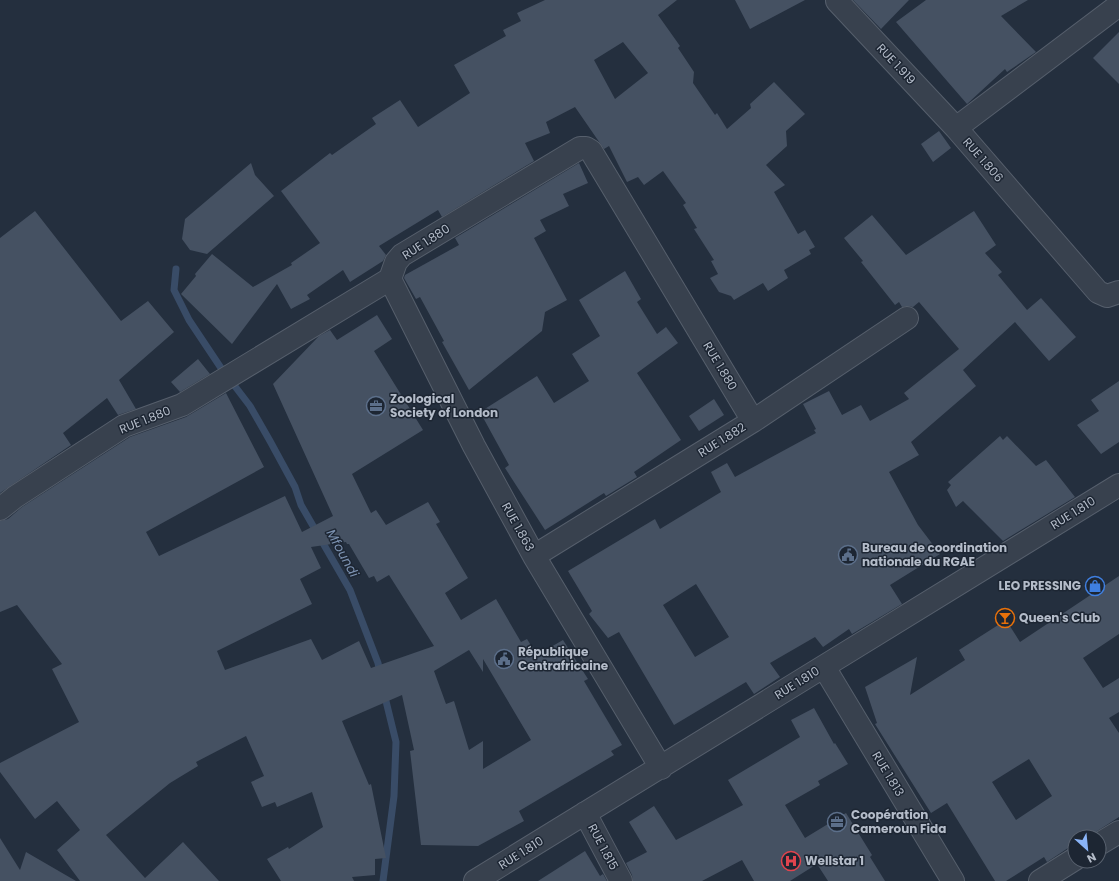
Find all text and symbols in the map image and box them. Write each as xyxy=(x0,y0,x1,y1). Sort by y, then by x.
street label: RUE 1.919 xyxy=(873,40,920,88)
street label: RUE 1.806 xyxy=(959,134,1007,186)
street label: RUE 1.880 xyxy=(399,220,453,263)
street label: RUE 1.880 xyxy=(699,338,742,393)
place label: Zoological Society of London xyxy=(390,390,498,421)
office icon: Zoological Society of London xyxy=(365,395,387,417)
street label: RUE 1.880 xyxy=(117,402,173,437)
street label: RUE 1.882 xyxy=(695,418,749,461)
street label: RUE 1.810 xyxy=(1047,492,1098,533)
street label: RUE 1.863 xyxy=(498,499,539,554)
water label: Mfoundi xyxy=(322,526,364,581)
place label: Bureau de coordination nationale du RGAE xyxy=(862,539,1007,570)
public building icon: Bureau de coordination nationale du RGAE xyxy=(837,544,859,566)
shop icon: LEO PRESSING xyxy=(1084,575,1106,597)
place label: LEO PRESSING xyxy=(999,577,1081,594)
bar icon: Queen's Club xyxy=(994,607,1016,629)
place label: Queen's Club xyxy=(1019,609,1100,626)
place label: République Centrafricaine xyxy=(518,643,609,674)
public building icon: République Centrafricaine xyxy=(493,648,515,670)
street label: RUE 1.810 xyxy=(771,662,822,703)
street label: RUE 1.813 xyxy=(868,748,908,799)
place label: Coopération Cameroun Fida xyxy=(851,806,946,837)
office icon: Coopération Cameroun Fida xyxy=(826,811,848,833)
street label: RUE 1.815 xyxy=(584,821,623,873)
north arrow xyxy=(1067,829,1107,869)
street label: RUE 1.810 xyxy=(495,832,546,873)
text: N xyxy=(1084,849,1099,867)
hospital icon: Wellstar 1 xyxy=(780,850,802,872)
place label: Wellstar 1 xyxy=(805,852,864,869)

